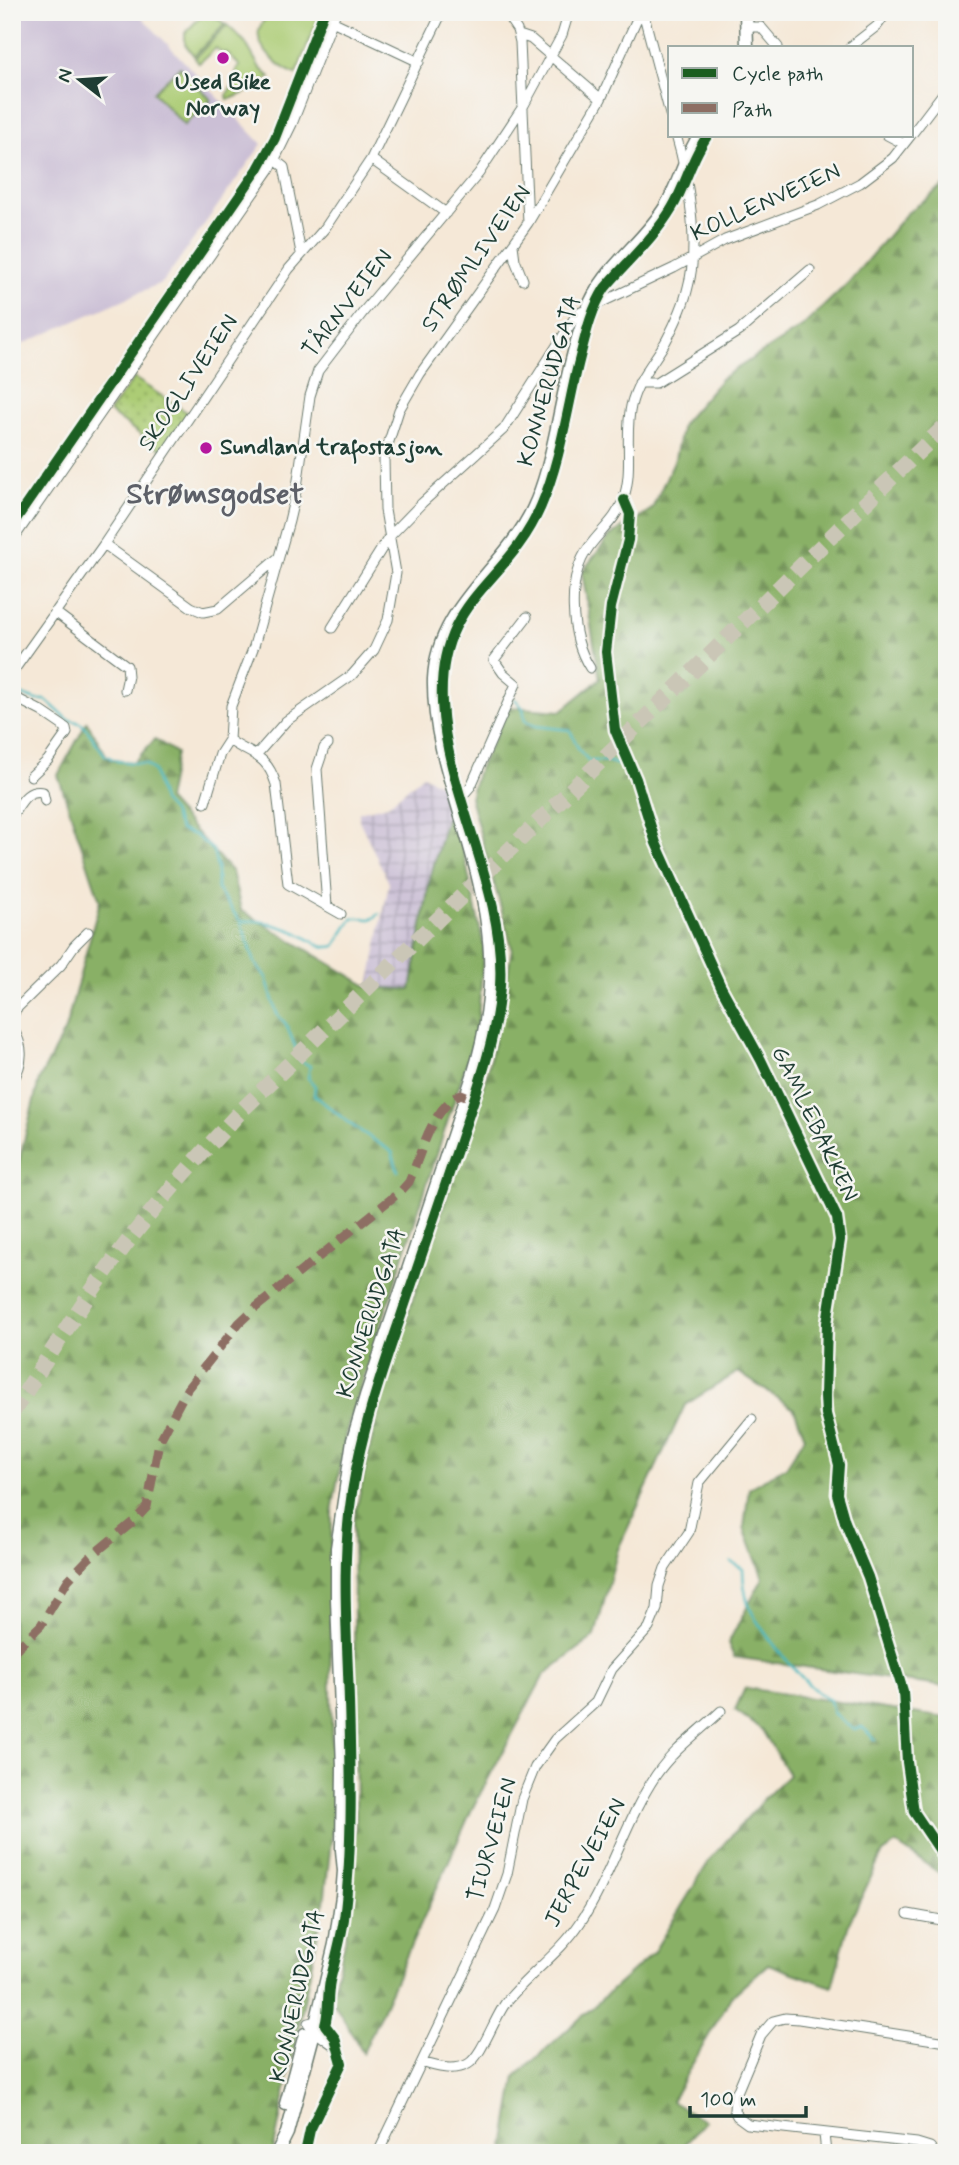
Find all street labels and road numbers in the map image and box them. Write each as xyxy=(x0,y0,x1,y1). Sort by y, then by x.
street label: KOLLENVEIEN xyxy=(686,157,846,249)
street label: STRØMLIVEIEN xyxy=(415,180,539,338)
street label: TÅRNVEIEN xyxy=(296,243,400,365)
street label: KONNERUDGATA xyxy=(511,292,589,470)
street label: SKOGLIVEIEN xyxy=(132,309,246,457)
street label: GAMLEBAKKEN xyxy=(763,1042,865,1206)
street label: KONNERUDGATA xyxy=(330,1224,414,1402)
street label: TIURVEIEN xyxy=(461,1775,525,1905)
street label: JERPEVEIEN xyxy=(538,1793,634,1933)
street label: KONNERUDGATA xyxy=(264,1907,332,2085)

